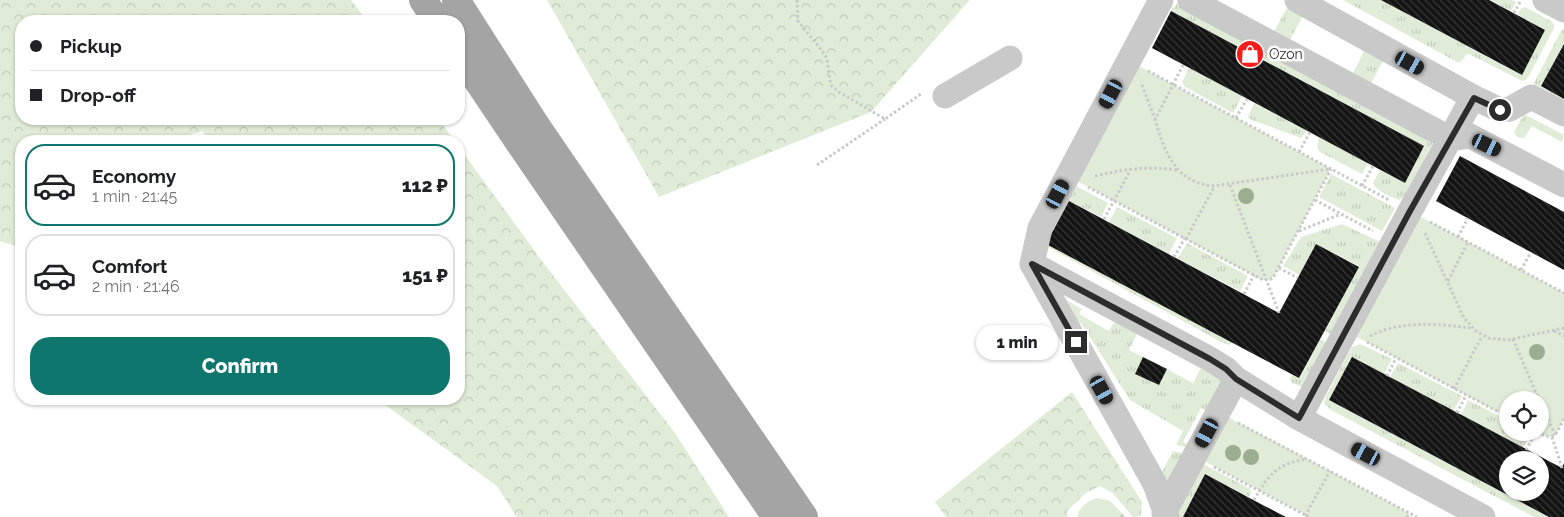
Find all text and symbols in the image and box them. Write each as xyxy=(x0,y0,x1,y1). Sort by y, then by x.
text: Pickup xyxy=(60,35,122,57)
shop icon: Ozon xyxy=(1235,39,1265,69)
place label: Ozon xyxy=(1269,46,1303,62)
car xyxy=(1393,49,1426,77)
car xyxy=(1097,77,1124,111)
text: Drop-off xyxy=(60,84,136,106)
route start xyxy=(1489,99,1511,121)
car xyxy=(1470,132,1503,158)
icon: car xyxy=(32,163,77,208)
text: Economy xyxy=(92,165,176,187)
text: 112 ₽ xyxy=(402,174,448,196)
car xyxy=(1044,177,1071,211)
text: 1 min · 21:45 xyxy=(92,187,177,206)
icon: car xyxy=(32,253,77,298)
text: Comfort xyxy=(92,255,167,277)
text: 151 ₽ xyxy=(402,264,448,286)
text: 2 min · 21:46 xyxy=(92,277,180,296)
callout: 1 min xyxy=(976,324,1058,360)
route end xyxy=(1065,331,1087,353)
text: 1 min xyxy=(996,333,1038,352)
button: Confirm xyxy=(30,337,450,395)
car xyxy=(1088,373,1115,407)
map controls xyxy=(1499,391,1549,501)
button: locate xyxy=(1499,391,1549,441)
car xyxy=(1193,416,1220,450)
car xyxy=(1349,440,1382,468)
button: layers xyxy=(1499,451,1549,501)

